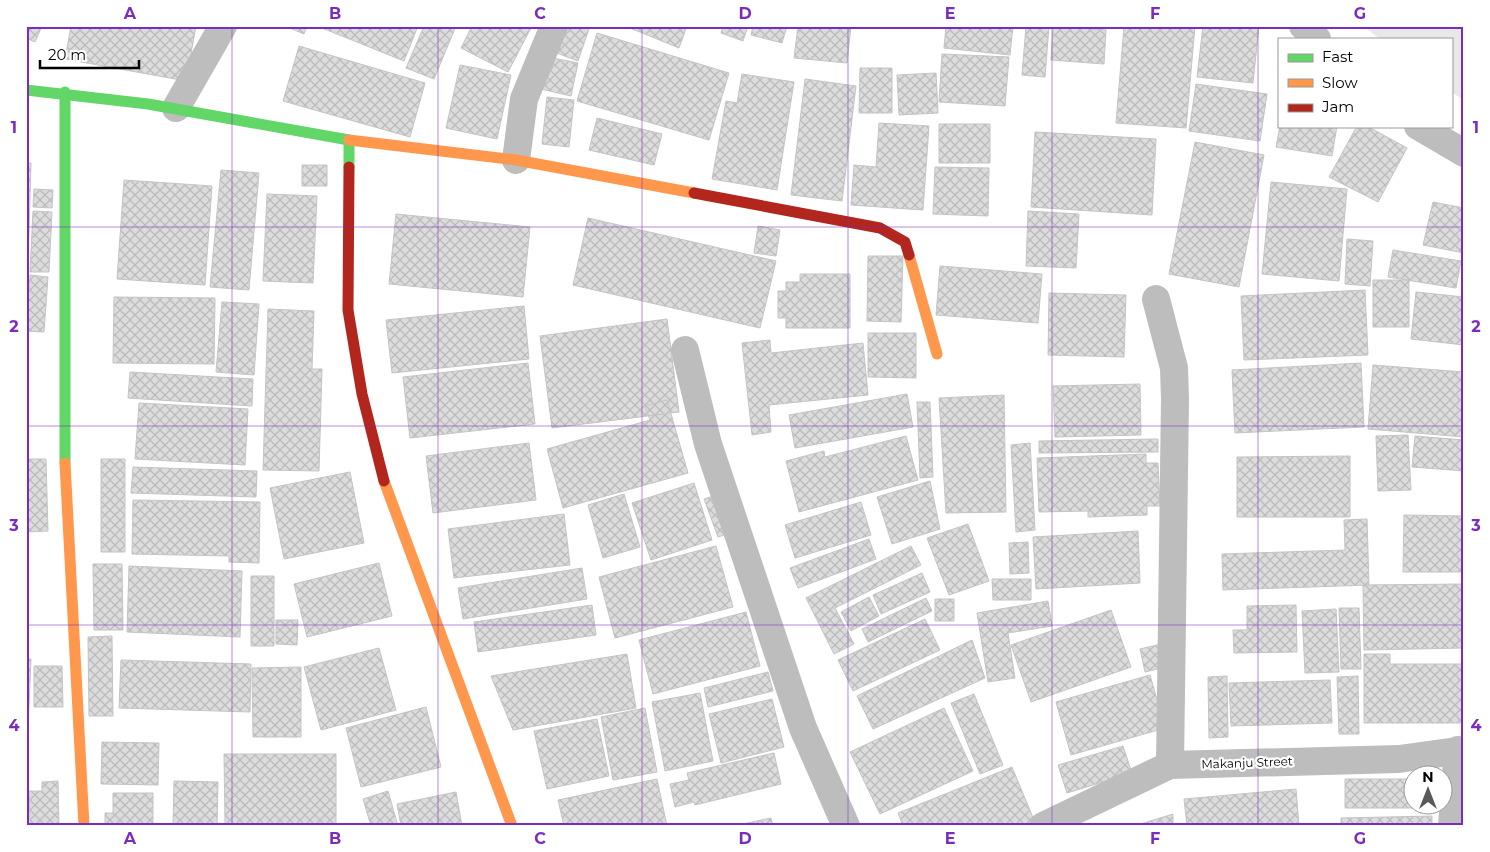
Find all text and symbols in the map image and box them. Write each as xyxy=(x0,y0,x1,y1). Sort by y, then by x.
text: A xyxy=(123,4,137,23)
text: B xyxy=(329,4,341,23)
text: C xyxy=(534,4,546,23)
text: D xyxy=(738,4,752,23)
text: E xyxy=(945,4,955,23)
text: F xyxy=(1150,4,1160,23)
text: G xyxy=(1354,4,1366,23)
scale bar xyxy=(40,38,139,70)
legend xyxy=(1278,38,1452,128)
text: 20 m xyxy=(48,45,86,64)
text: Fast xyxy=(1322,47,1353,66)
text: Slow xyxy=(1322,73,1358,92)
text: Jam xyxy=(1321,97,1354,116)
text: 1 xyxy=(11,118,17,137)
text: 1 xyxy=(1473,118,1479,137)
text: 2 xyxy=(9,317,19,336)
text: 2 xyxy=(1471,317,1481,336)
text: 3 xyxy=(8,516,19,535)
text: 3 xyxy=(1470,516,1481,535)
text: 4 xyxy=(8,716,20,735)
text: 4 xyxy=(1470,716,1482,735)
street label: Makanju Street xyxy=(1201,753,1293,772)
north arrow xyxy=(1402,764,1452,814)
text: N xyxy=(1422,768,1434,786)
text: A xyxy=(123,829,137,848)
text: B xyxy=(329,829,341,848)
text: C xyxy=(534,829,546,848)
text: D xyxy=(738,829,752,848)
text: E xyxy=(945,829,955,848)
text: F xyxy=(1150,829,1160,848)
text: G xyxy=(1354,829,1366,848)

